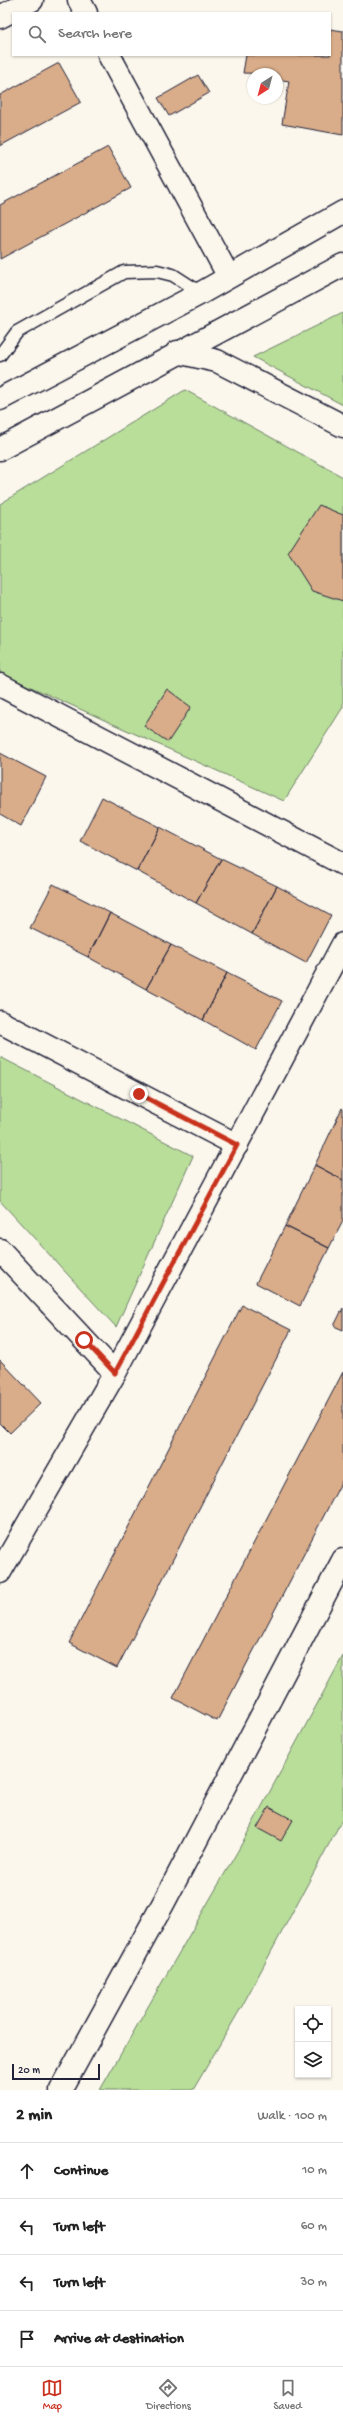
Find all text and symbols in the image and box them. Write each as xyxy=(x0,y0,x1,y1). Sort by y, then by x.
search box xyxy=(12,12,331,56)
icon: search xyxy=(26,23,48,45)
text: Search here xyxy=(58,25,132,43)
north arrow xyxy=(247,68,283,104)
route end xyxy=(130,1085,148,1103)
route start xyxy=(75,1331,93,1349)
map controls xyxy=(295,2006,331,2078)
button: locate xyxy=(295,2006,331,2042)
button: layers xyxy=(295,2042,331,2078)
scale bar xyxy=(12,2062,100,2081)
text: 20 m xyxy=(18,2065,40,2077)
text: 2 min xyxy=(16,2106,52,2126)
text: Walk · 100 m xyxy=(258,2109,327,2124)
icon: ahead xyxy=(16,2160,38,2182)
text: Continue xyxy=(54,2162,108,2180)
text: 10 m xyxy=(302,2163,327,2178)
icon: left xyxy=(16,2216,38,2238)
text: Turn left xyxy=(54,2218,105,2236)
text: 60 m xyxy=(301,2219,327,2234)
icon: left xyxy=(16,2272,38,2294)
text: Turn left xyxy=(54,2274,105,2292)
text: 30 m xyxy=(301,2275,327,2290)
icon: arrive xyxy=(16,2328,38,2350)
text: Arrive at destination xyxy=(54,2330,184,2348)
tab: Map xyxy=(41,2377,63,2413)
tab: Directions xyxy=(146,2377,191,2413)
tab: Saved xyxy=(273,2377,302,2413)

